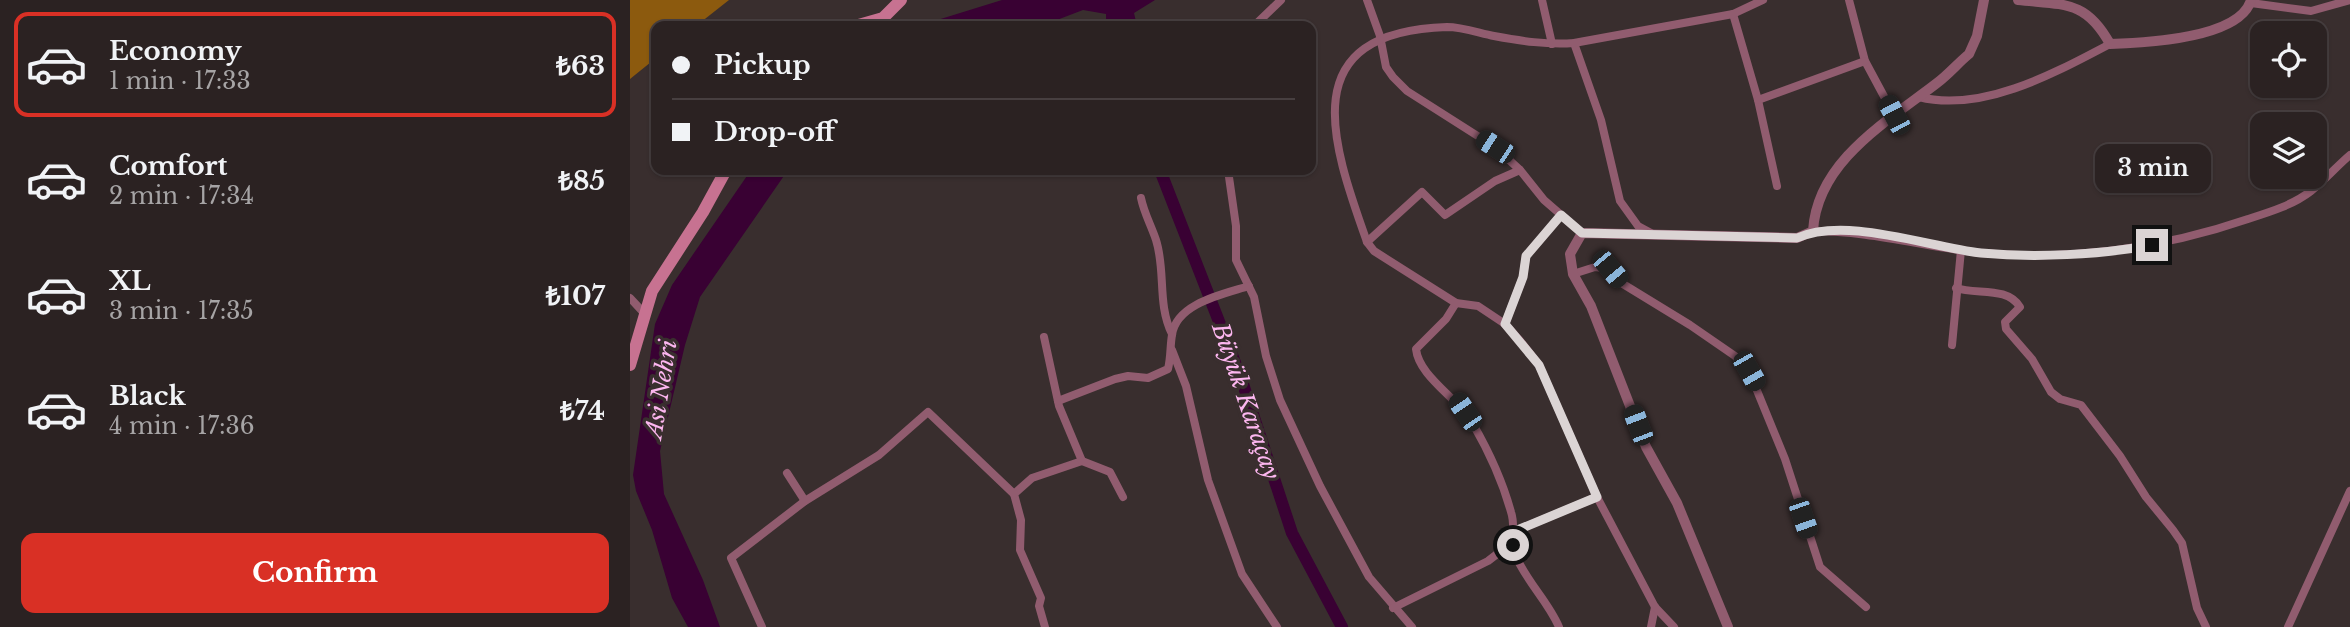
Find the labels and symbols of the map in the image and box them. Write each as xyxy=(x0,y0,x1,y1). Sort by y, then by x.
car xyxy=(1875,92,1914,138)
car xyxy=(1472,127,1519,167)
callout: 3 min xyxy=(2094,144,2210,192)
route end xyxy=(2136,229,2168,261)
car xyxy=(1589,246,1632,292)
water label: Büyük Karaçay xyxy=(1206,318,1286,483)
water label: Asi Nehri xyxy=(639,338,683,443)
car xyxy=(1730,348,1769,394)
car xyxy=(1445,389,1486,435)
car xyxy=(1621,402,1656,448)
car xyxy=(1787,495,1820,541)
route start xyxy=(1497,529,1529,561)

